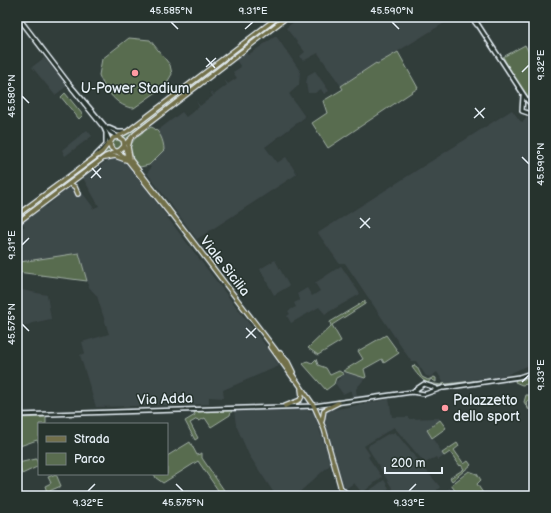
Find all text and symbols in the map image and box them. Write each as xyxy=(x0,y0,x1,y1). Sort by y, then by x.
text: 45.585°N xyxy=(149,5,193,17)
text: 9.31°E xyxy=(239,5,268,17)
text: 45.590°N xyxy=(370,5,414,17)
text: 9.32°E xyxy=(535,49,547,80)
marker: U-Power Stadium xyxy=(130,68,140,78)
text: 45.580°N xyxy=(6,74,18,118)
place label: U-Power Stadium xyxy=(81,80,189,97)
text: 45.590°N xyxy=(535,142,547,186)
text: 9.31°E xyxy=(6,230,18,259)
street label: Viale Sicilia xyxy=(196,233,254,299)
text: 45.575°N xyxy=(6,303,18,345)
text: 9.33°E xyxy=(535,359,547,391)
street label: Via Adda xyxy=(137,390,193,408)
place label: Palazzetto dello sport xyxy=(453,392,520,425)
marker: Palazzetto dello sport xyxy=(440,403,450,413)
legend xyxy=(38,423,168,475)
text: Strada xyxy=(74,432,110,447)
scale bar xyxy=(385,449,442,475)
text: Parco xyxy=(74,452,105,467)
text: 200 m xyxy=(391,456,425,471)
text: 9.32°E xyxy=(73,497,104,509)
text: 45.575°N xyxy=(162,497,204,509)
text: 9.33°E xyxy=(393,497,425,509)

